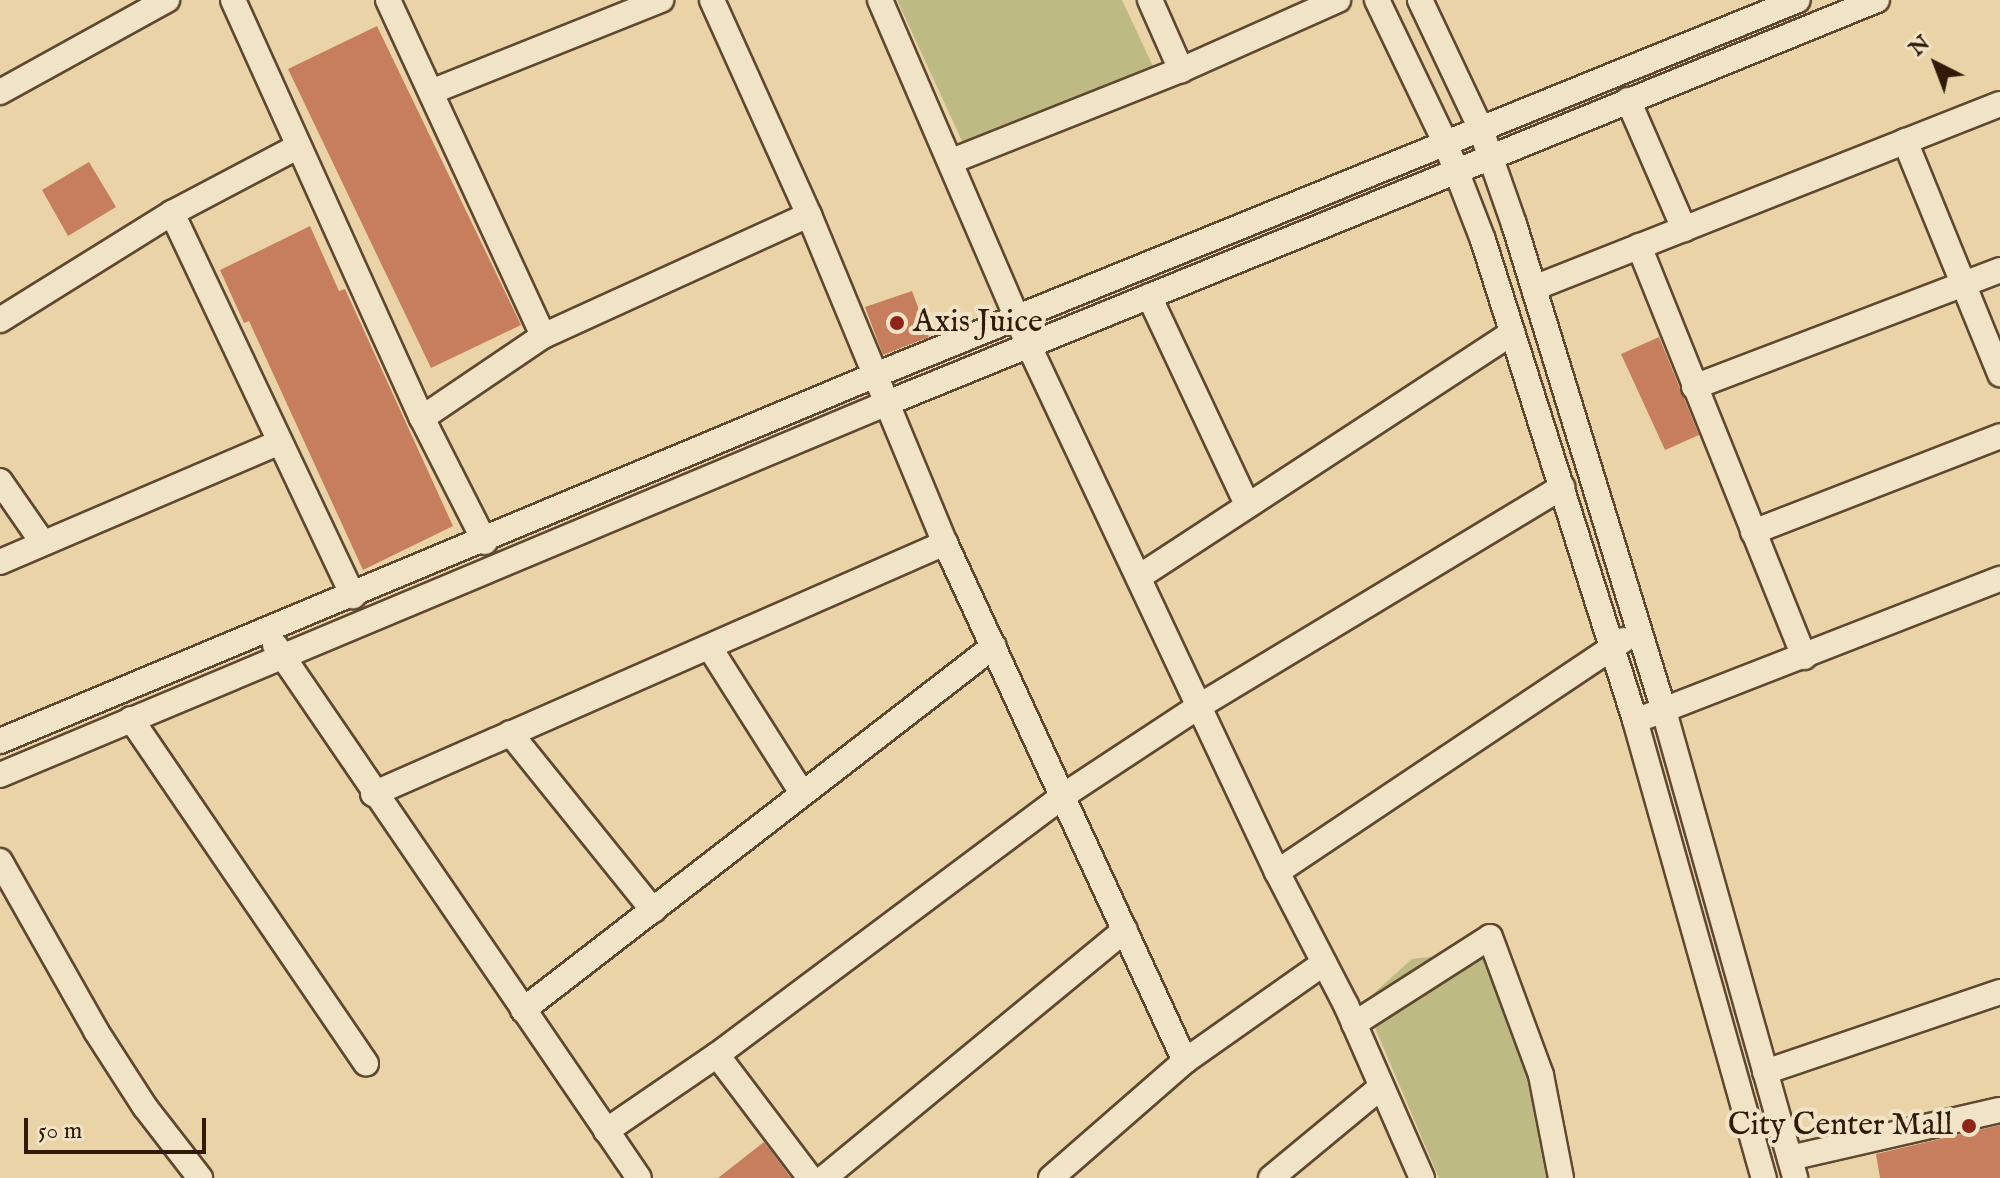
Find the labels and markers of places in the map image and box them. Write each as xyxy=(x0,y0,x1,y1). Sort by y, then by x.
place label: Axis Juice xyxy=(913,304,1043,342)
marker: Axis Juice xyxy=(888,314,906,332)
place label: City Center Mall xyxy=(1728,1107,1953,1145)
marker: City Center Mall xyxy=(1960,1117,1978,1135)

